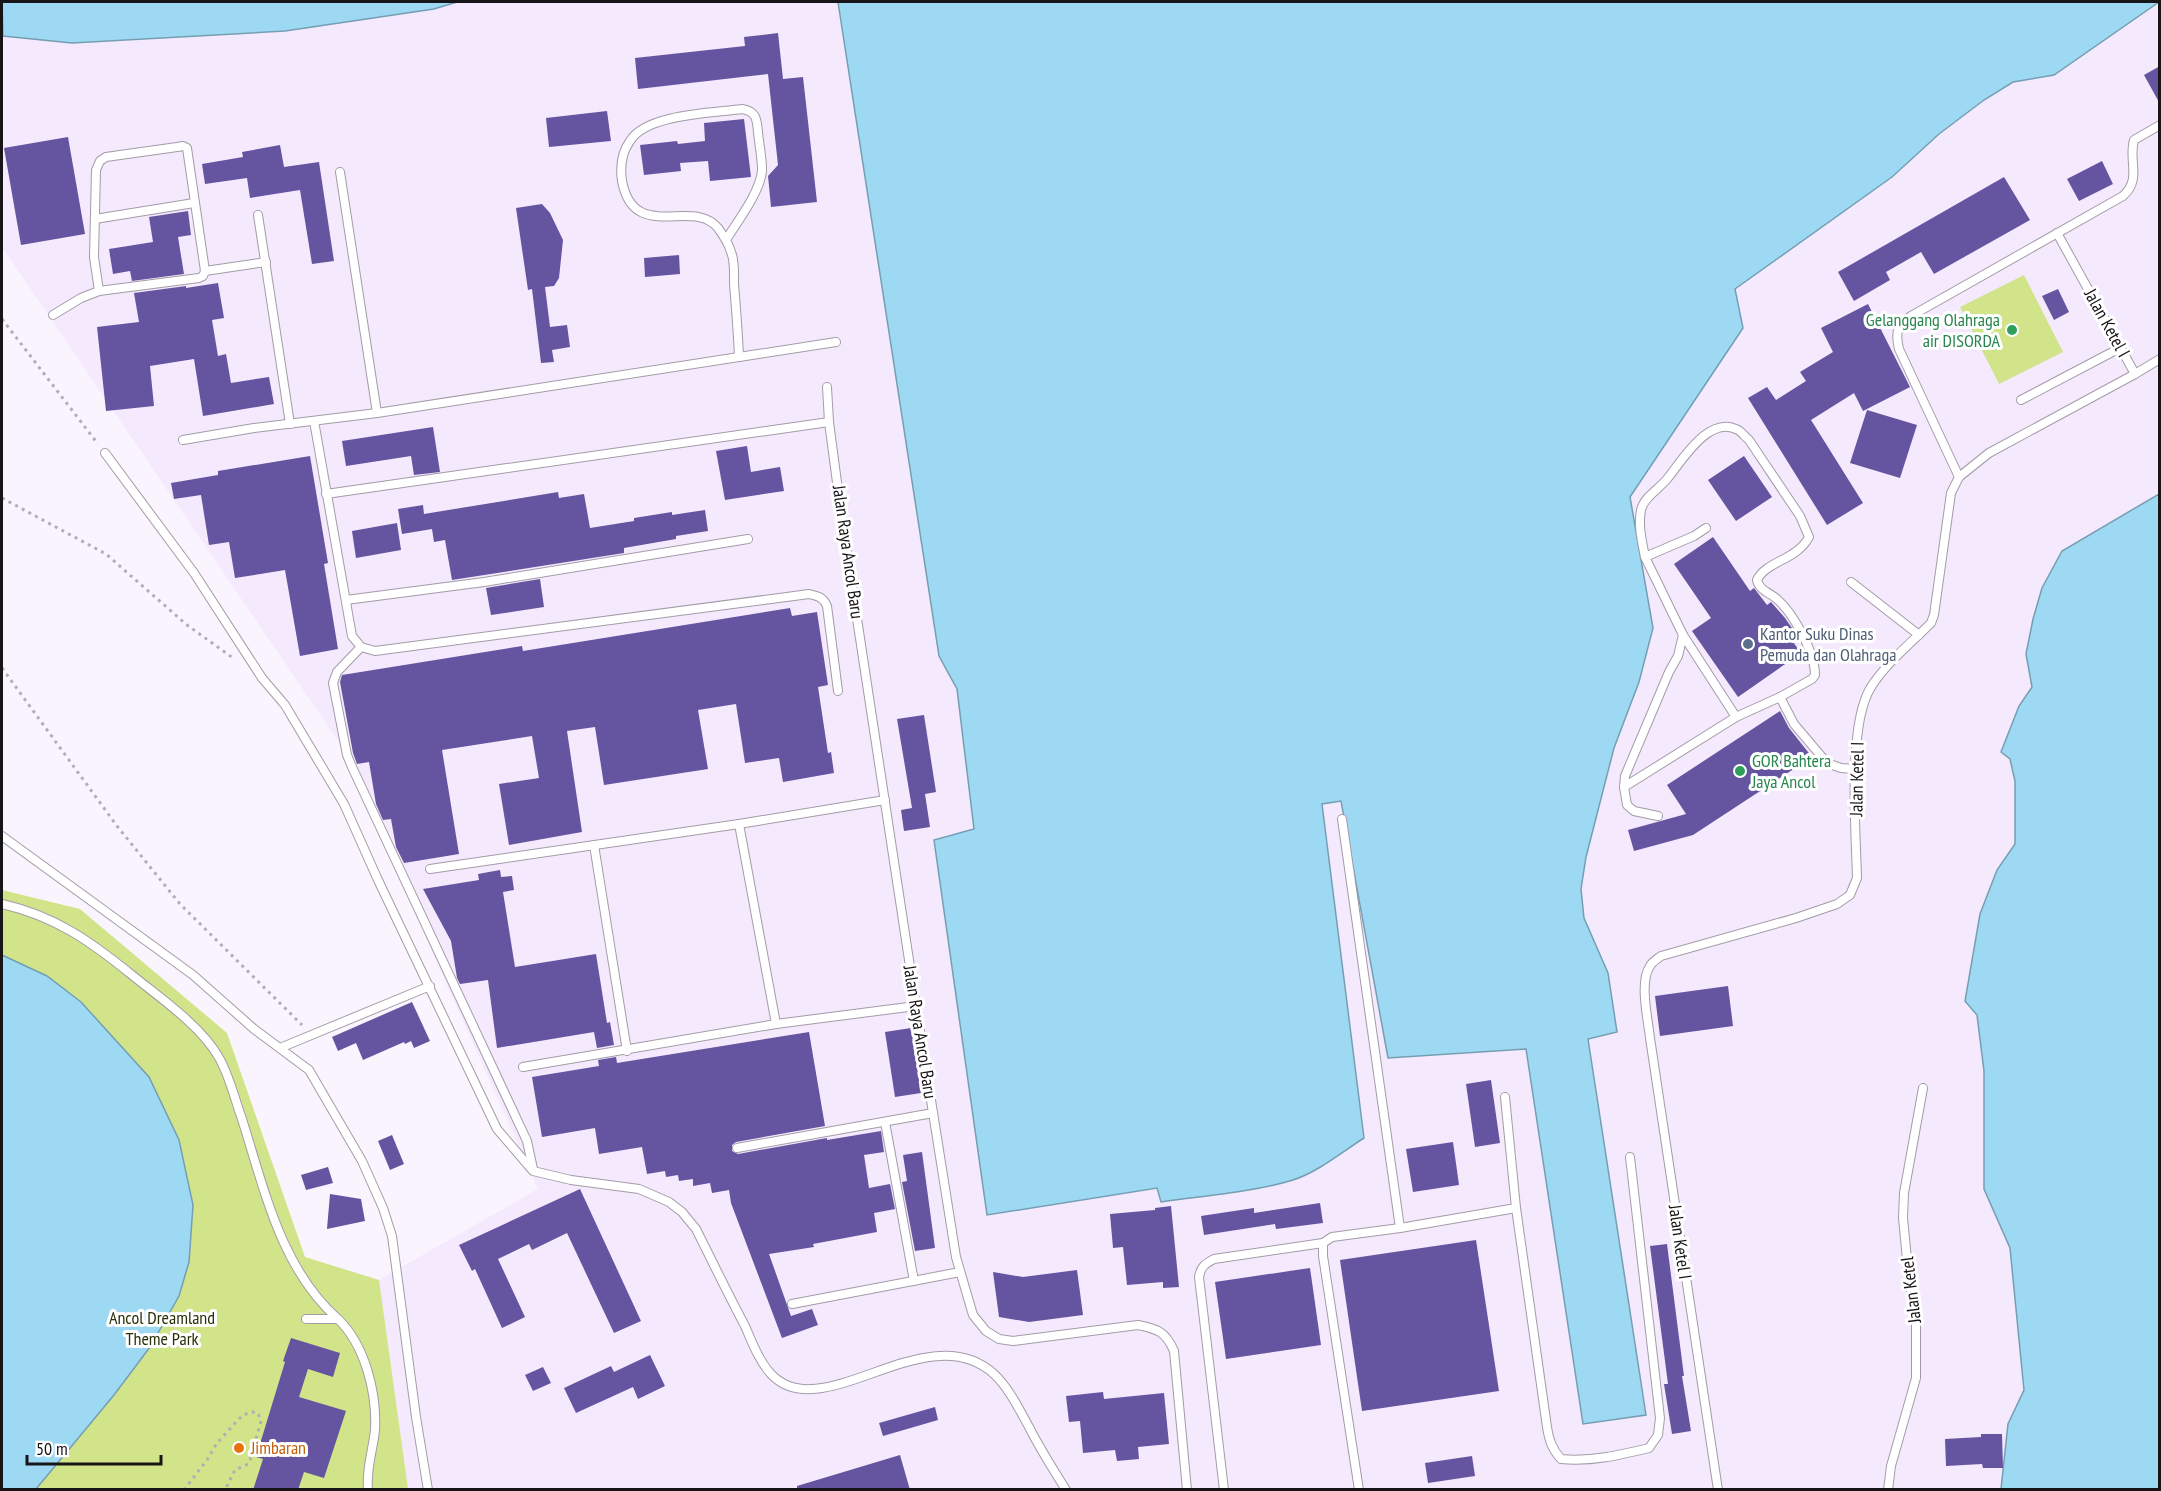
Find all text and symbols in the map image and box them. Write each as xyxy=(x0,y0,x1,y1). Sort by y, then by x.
street label: Jalan Ketel I xyxy=(2079,284,2136,361)
place label: Gelanggang Olahraga air DISORDA xyxy=(1866,308,2000,352)
marker: Gelanggang Olahraga air DISORDA xyxy=(2005,323,2019,337)
street label: Jalan Raya Ancol Baru xyxy=(828,483,869,620)
place label: Kantor Suku Dinas Pemuda dan Olahraga xyxy=(1760,622,1896,666)
marker: Kantor Suku Dinas Pemuda dan Olahraga xyxy=(1741,637,1755,651)
street label: Jalan Ketel I xyxy=(1844,741,1869,818)
place label: GOR Bahtera Jaya Ancol xyxy=(1751,749,1831,793)
marker: GOR Bahtera Jaya Ancol xyxy=(1733,764,1747,778)
street label: Jalan Raya Ancol Baru xyxy=(898,963,942,1100)
street label: Jalan Ketel I xyxy=(1664,1202,1697,1281)
street label: Jalan Ketel xyxy=(1895,1255,1926,1326)
park label: Ancol Dreamland Theme Park xyxy=(109,1306,215,1350)
scale bar xyxy=(27,1428,160,1466)
place label: Jimbaran xyxy=(250,1436,306,1459)
text: 50 m xyxy=(36,1437,68,1460)
marker: Jimbaran xyxy=(232,1441,246,1455)

